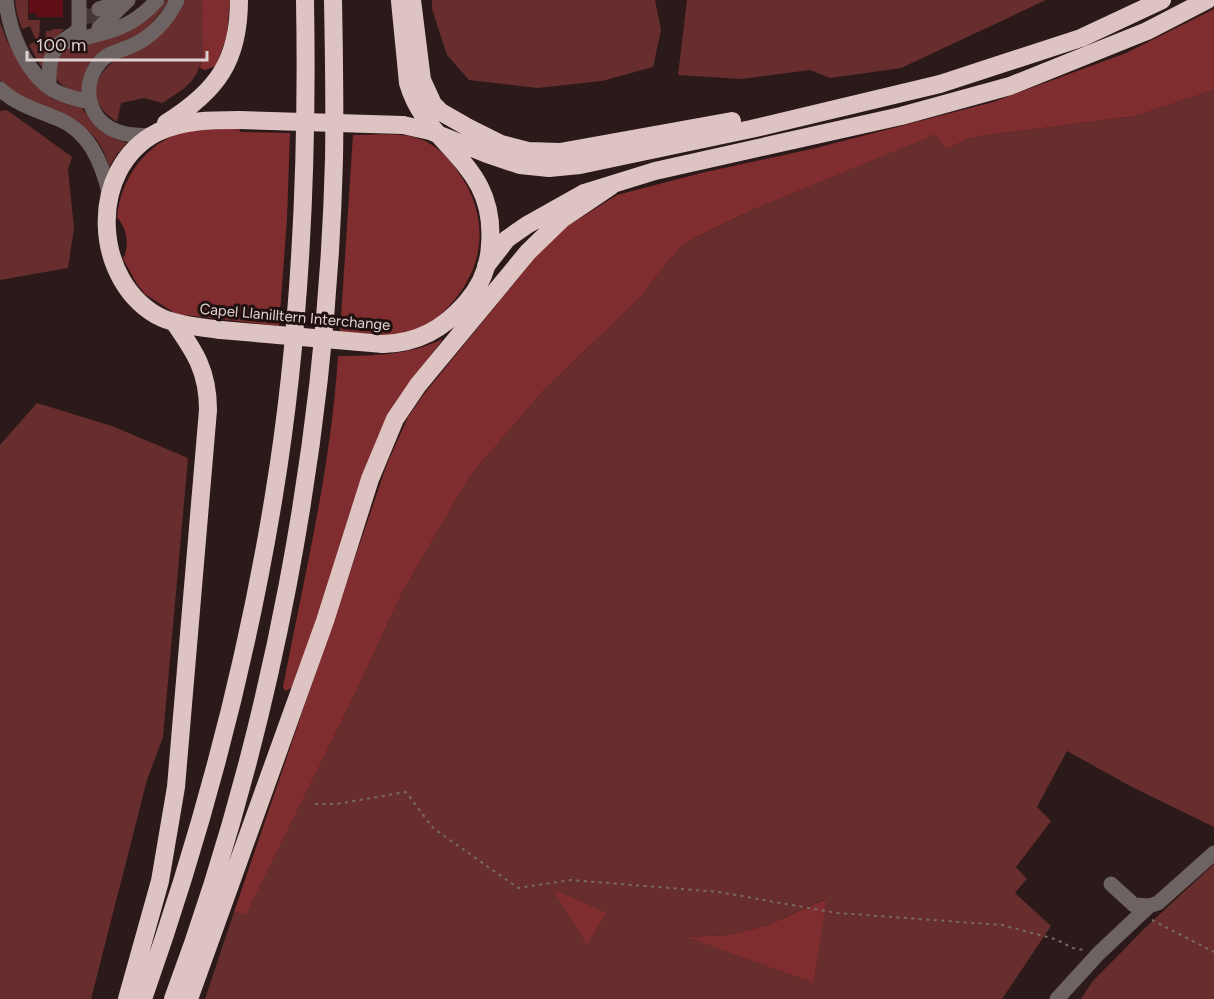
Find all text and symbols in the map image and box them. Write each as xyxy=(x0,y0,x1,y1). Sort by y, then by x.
scale bar xyxy=(27,24,207,62)
text: 100 m xyxy=(36,34,86,56)
street label: Capel Llanilltern Interchange xyxy=(199,300,391,334)

